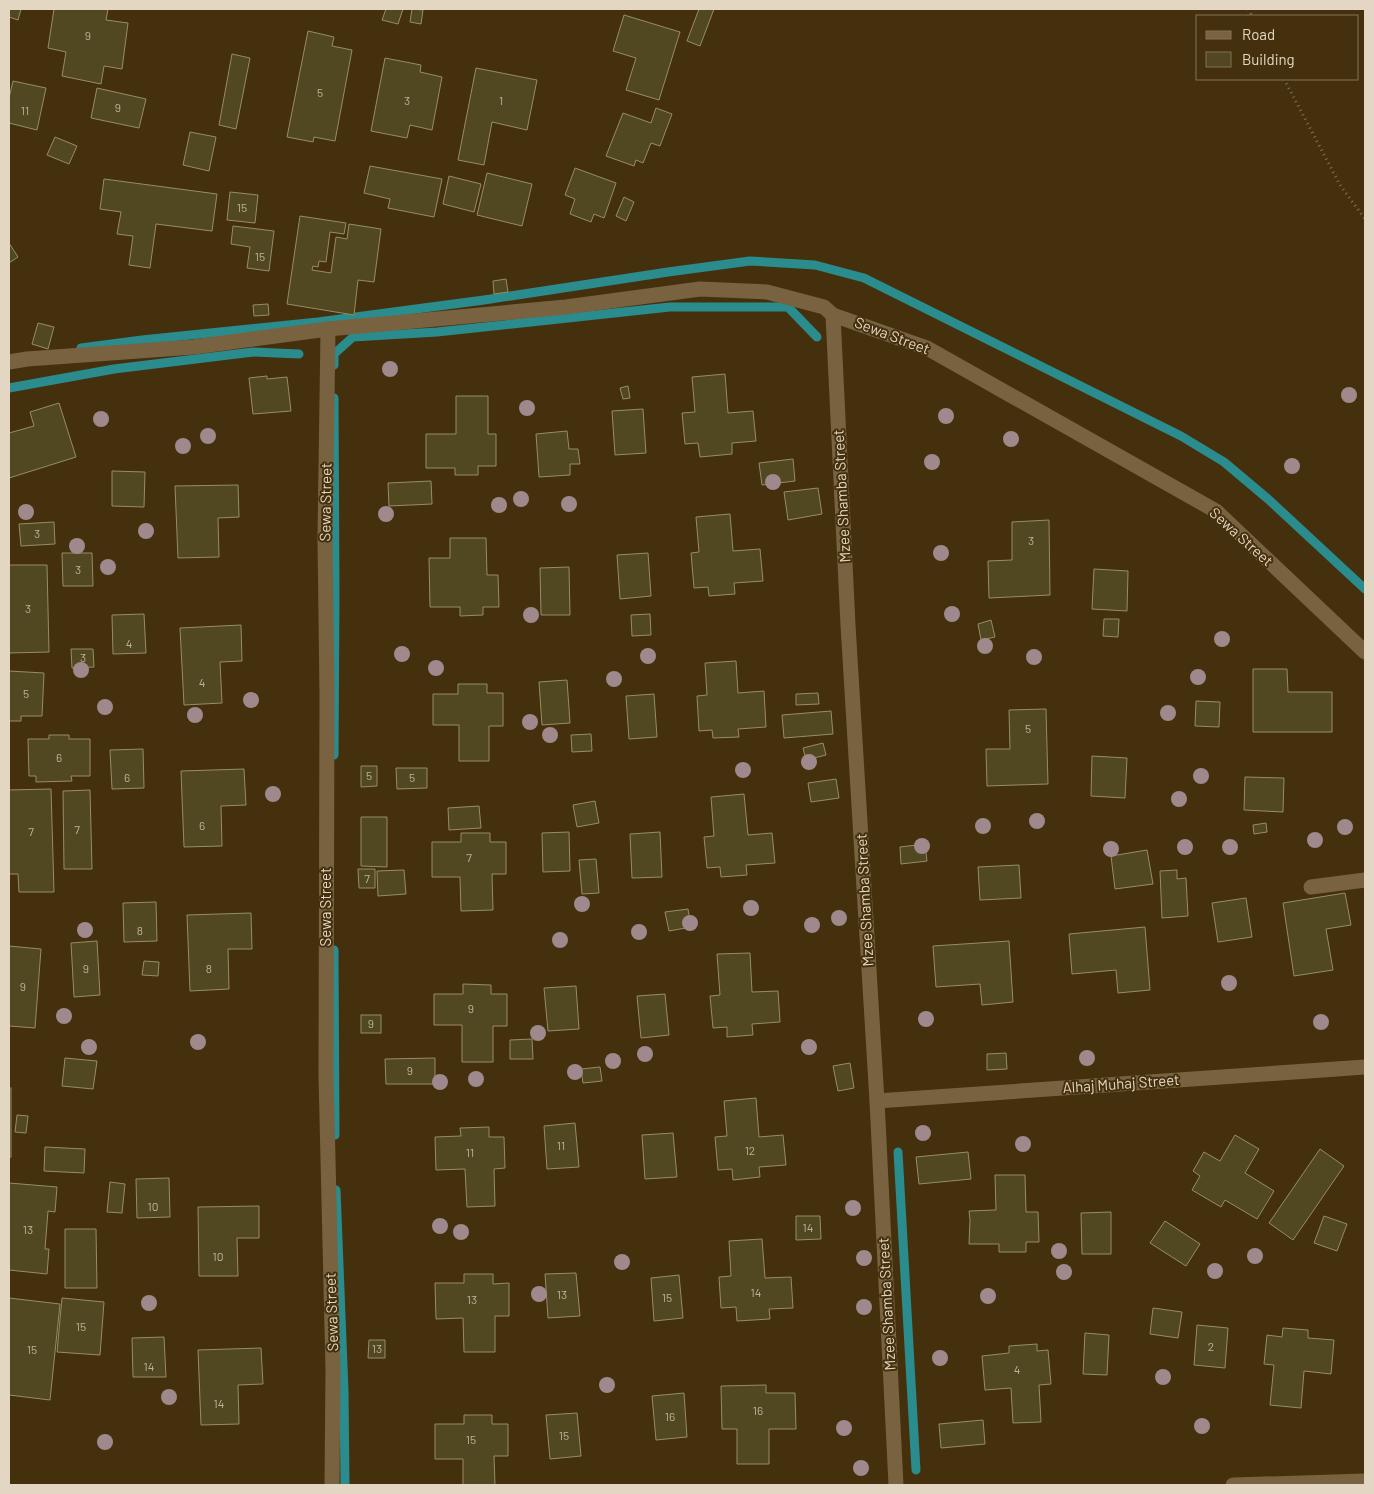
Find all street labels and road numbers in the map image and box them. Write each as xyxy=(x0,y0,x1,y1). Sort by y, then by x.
street label: Sewa Street xyxy=(852,313,932,358)
street label: Mzee Shamba Street xyxy=(829,429,853,563)
street label: Sewa Street xyxy=(315,462,335,542)
street label: Sewa Street xyxy=(1206,503,1277,569)
street label: Mzee Shamba Street xyxy=(852,833,876,967)
street label: Sewa Street xyxy=(316,868,334,946)
street label: Alhaj Muhaj Street xyxy=(1062,1070,1180,1096)
street label: Mzee Shamba Street xyxy=(874,1237,898,1371)
street label: Sewa Street xyxy=(321,1272,341,1352)

